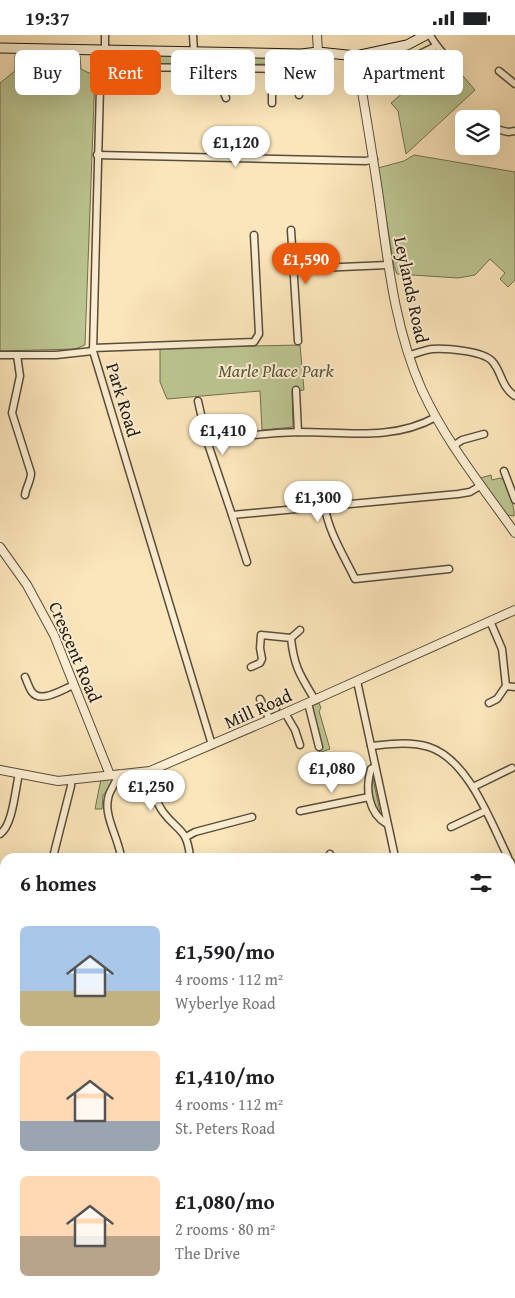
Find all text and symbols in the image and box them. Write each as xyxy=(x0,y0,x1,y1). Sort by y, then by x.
text: 19:37 xyxy=(25,4,70,32)
chip: Buy xyxy=(15,50,80,95)
chip: Rent xyxy=(90,50,161,95)
chip: Filters xyxy=(171,50,255,95)
chip: New xyxy=(265,50,334,95)
chip: Apartment xyxy=(344,50,463,95)
map controls xyxy=(455,110,500,155)
button: layers xyxy=(455,110,500,155)
pin: £1,120 xyxy=(195,125,277,168)
text: £1,120 xyxy=(213,130,259,154)
street label: Leylands Road xyxy=(387,234,436,346)
pin: £1,590 xyxy=(265,243,347,285)
text: £1,590 xyxy=(283,247,329,271)
park label: Marle Place Park xyxy=(218,357,334,384)
street label: Park Road xyxy=(99,359,148,441)
pin: £1,410 xyxy=(182,413,264,456)
text: £1,410 xyxy=(200,418,246,442)
pin: £1,300 xyxy=(277,481,359,523)
text: £1,300 xyxy=(295,485,341,509)
street label: Crescent Road xyxy=(42,597,109,707)
street label: Mill Road xyxy=(220,682,296,735)
pin: £1,080 xyxy=(291,751,373,794)
text: £1,080 xyxy=(309,756,355,780)
pin: £1,250 xyxy=(110,769,192,812)
text: £1,250 xyxy=(128,774,174,798)
text: 6 homes xyxy=(20,868,96,899)
icon: filters xyxy=(467,869,495,897)
text: £1,590/mo xyxy=(175,936,275,967)
icon: home xyxy=(60,946,120,1006)
text: 4 rooms · 112 m² xyxy=(175,967,283,991)
text: Wyberlye Road xyxy=(175,991,276,1015)
text: £1,410/mo xyxy=(175,1061,275,1092)
icon: home xyxy=(60,1071,120,1131)
text: 4 rooms · 112 m² xyxy=(175,1092,283,1116)
text: St. Peters Road xyxy=(175,1116,275,1140)
text: £1,080/mo xyxy=(175,1186,275,1217)
icon: home xyxy=(60,1196,120,1256)
text: 2 rooms · 80 m² xyxy=(175,1217,275,1241)
text: The Drive xyxy=(175,1241,240,1265)

